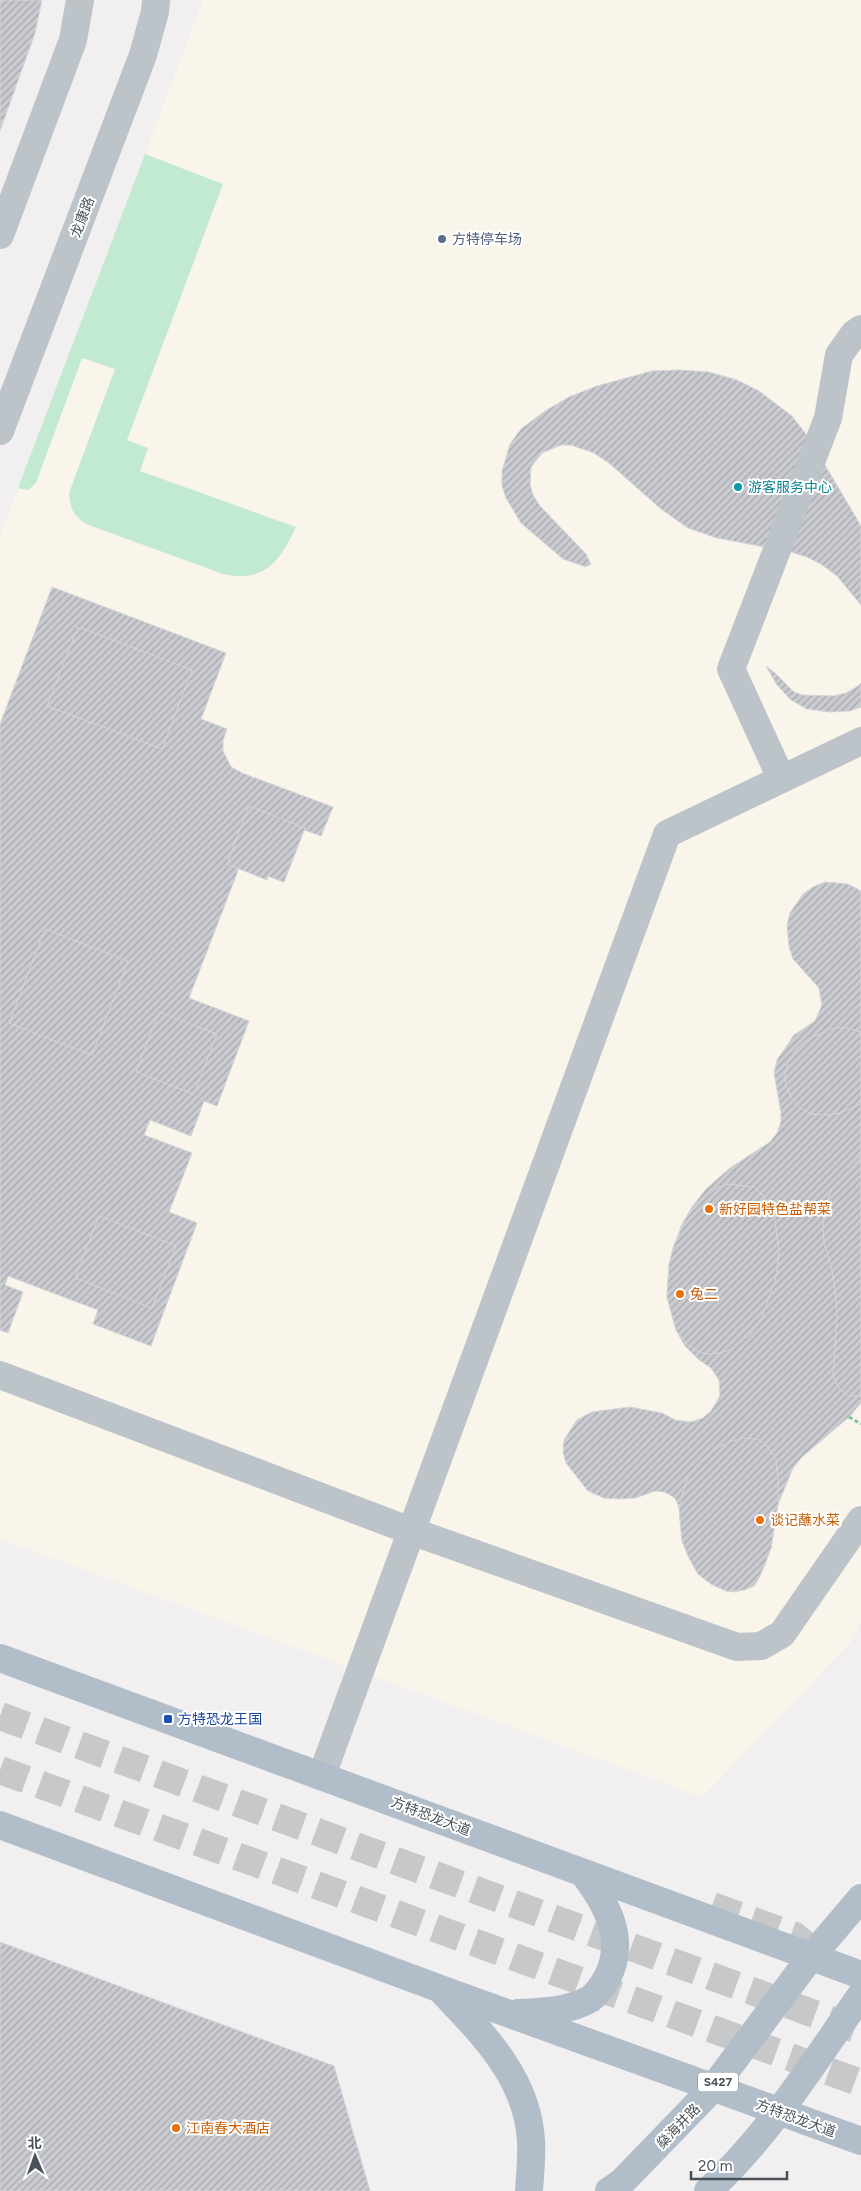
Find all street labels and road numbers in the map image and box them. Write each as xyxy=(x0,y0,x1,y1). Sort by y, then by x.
street label: 龙康路 xyxy=(67,195,98,240)
street label: 方特恐龙大道 xyxy=(389,1793,473,1839)
road number: S427 xyxy=(698,2072,738,2092)
street label: 方特恐龙大道 xyxy=(753,2096,838,2141)
street label: 燊海井路 xyxy=(653,2100,704,2152)

